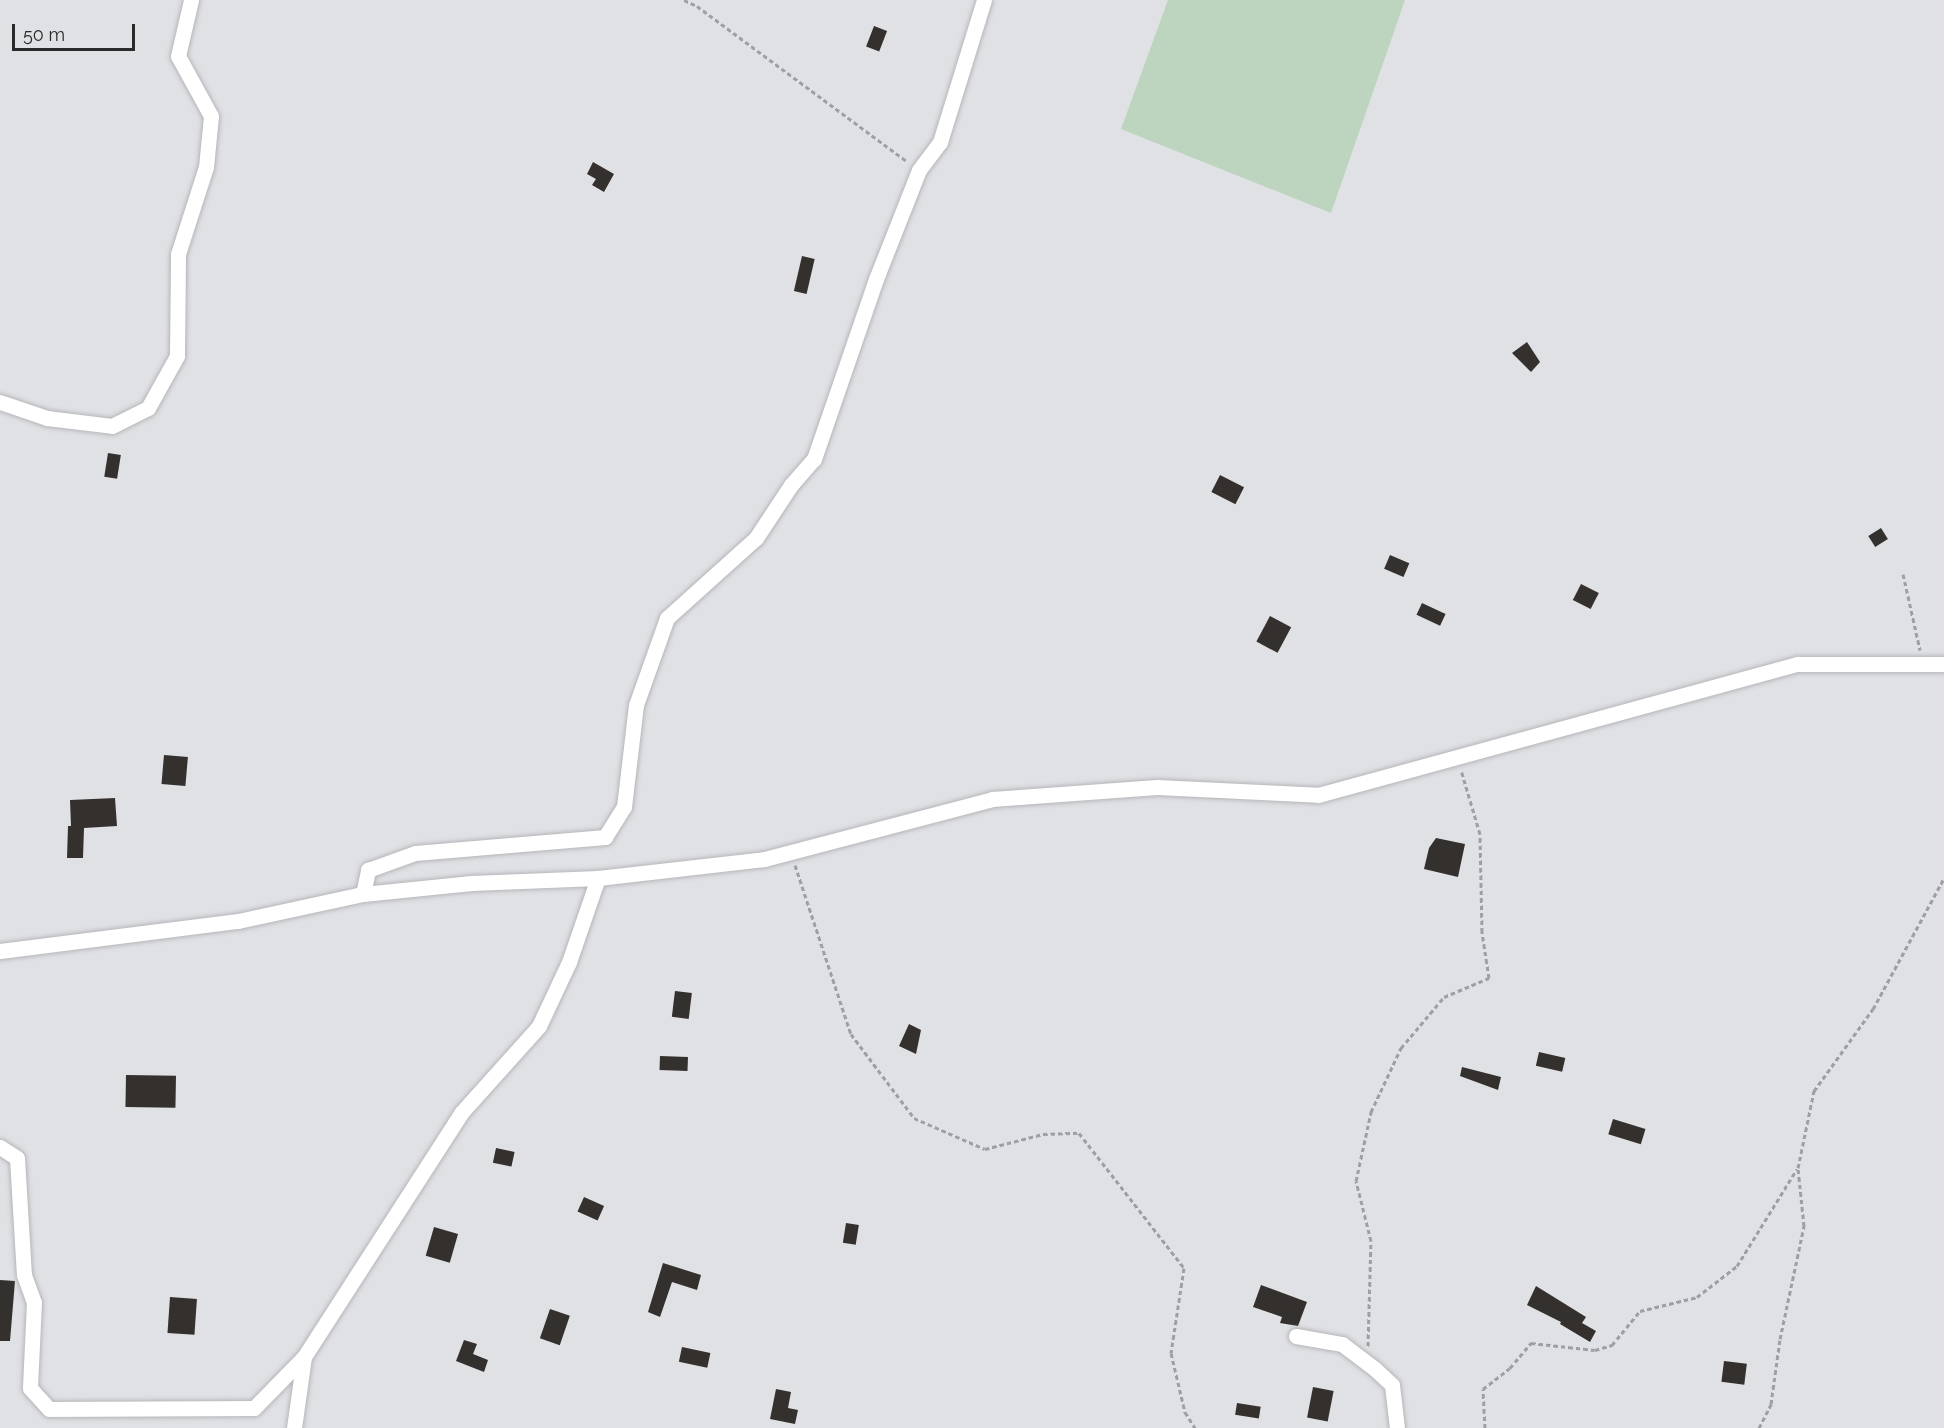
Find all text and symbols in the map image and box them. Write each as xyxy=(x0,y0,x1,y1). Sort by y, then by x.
scale bar xyxy=(15,12,138,50)
text: 50 m xyxy=(23,24,65,45)

